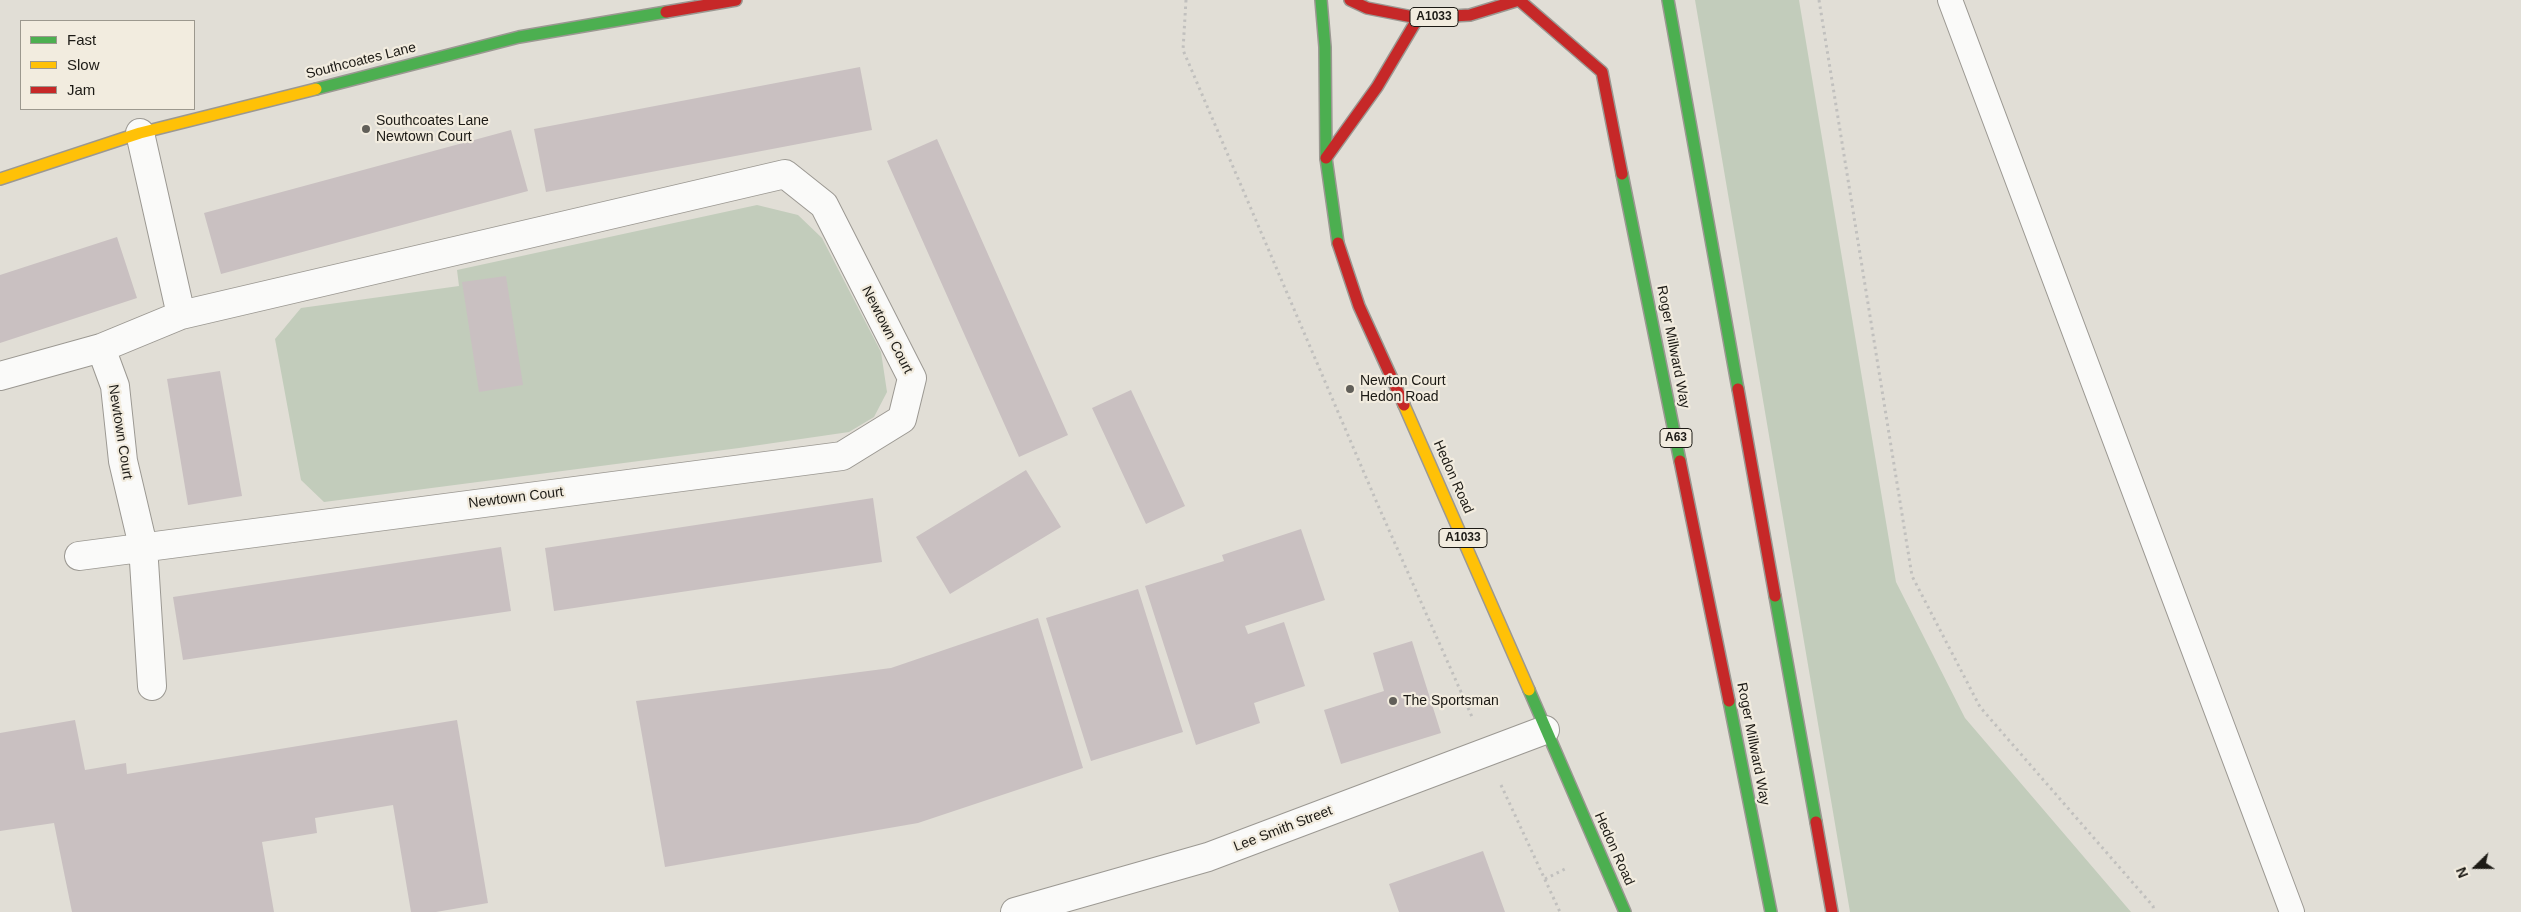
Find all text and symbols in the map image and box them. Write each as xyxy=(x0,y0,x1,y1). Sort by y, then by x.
road number: A1033 xyxy=(1410,8,1458,26)
legend xyxy=(20,20,195,110)
text: Fast xyxy=(67,31,96,48)
street label: Southcoates Lane xyxy=(304,39,418,83)
text: Slow xyxy=(67,56,100,73)
text: Jam xyxy=(67,81,95,98)
place label: Southcoates Lane Newtown Court xyxy=(376,113,489,146)
marker: Southcoates Lane Newtown Court xyxy=(360,123,372,135)
street label: Newtown Court xyxy=(858,284,916,376)
street label: Roger Millward Way xyxy=(1653,284,1693,410)
place label: Newton Court Hedon Road xyxy=(1360,373,1446,406)
street label: Newtown Court xyxy=(104,383,136,481)
marker: Newton Court Hedon Road xyxy=(1344,383,1356,395)
road number: A63 xyxy=(1660,428,1692,448)
street label: Hedon Road xyxy=(1429,438,1477,516)
street label: Newtown Court xyxy=(467,484,565,512)
road number: A1033 xyxy=(1439,528,1487,548)
street label: Roger Millward Way xyxy=(1733,681,1773,807)
place label: The Sportsman xyxy=(1403,693,1499,709)
marker: The Sportsman xyxy=(1387,695,1399,707)
street label: Lee Smith Street xyxy=(1231,802,1335,856)
street label: Hedon Road xyxy=(1590,810,1638,888)
north arrow xyxy=(2451,842,2501,892)
text: N xyxy=(2453,865,2471,880)

